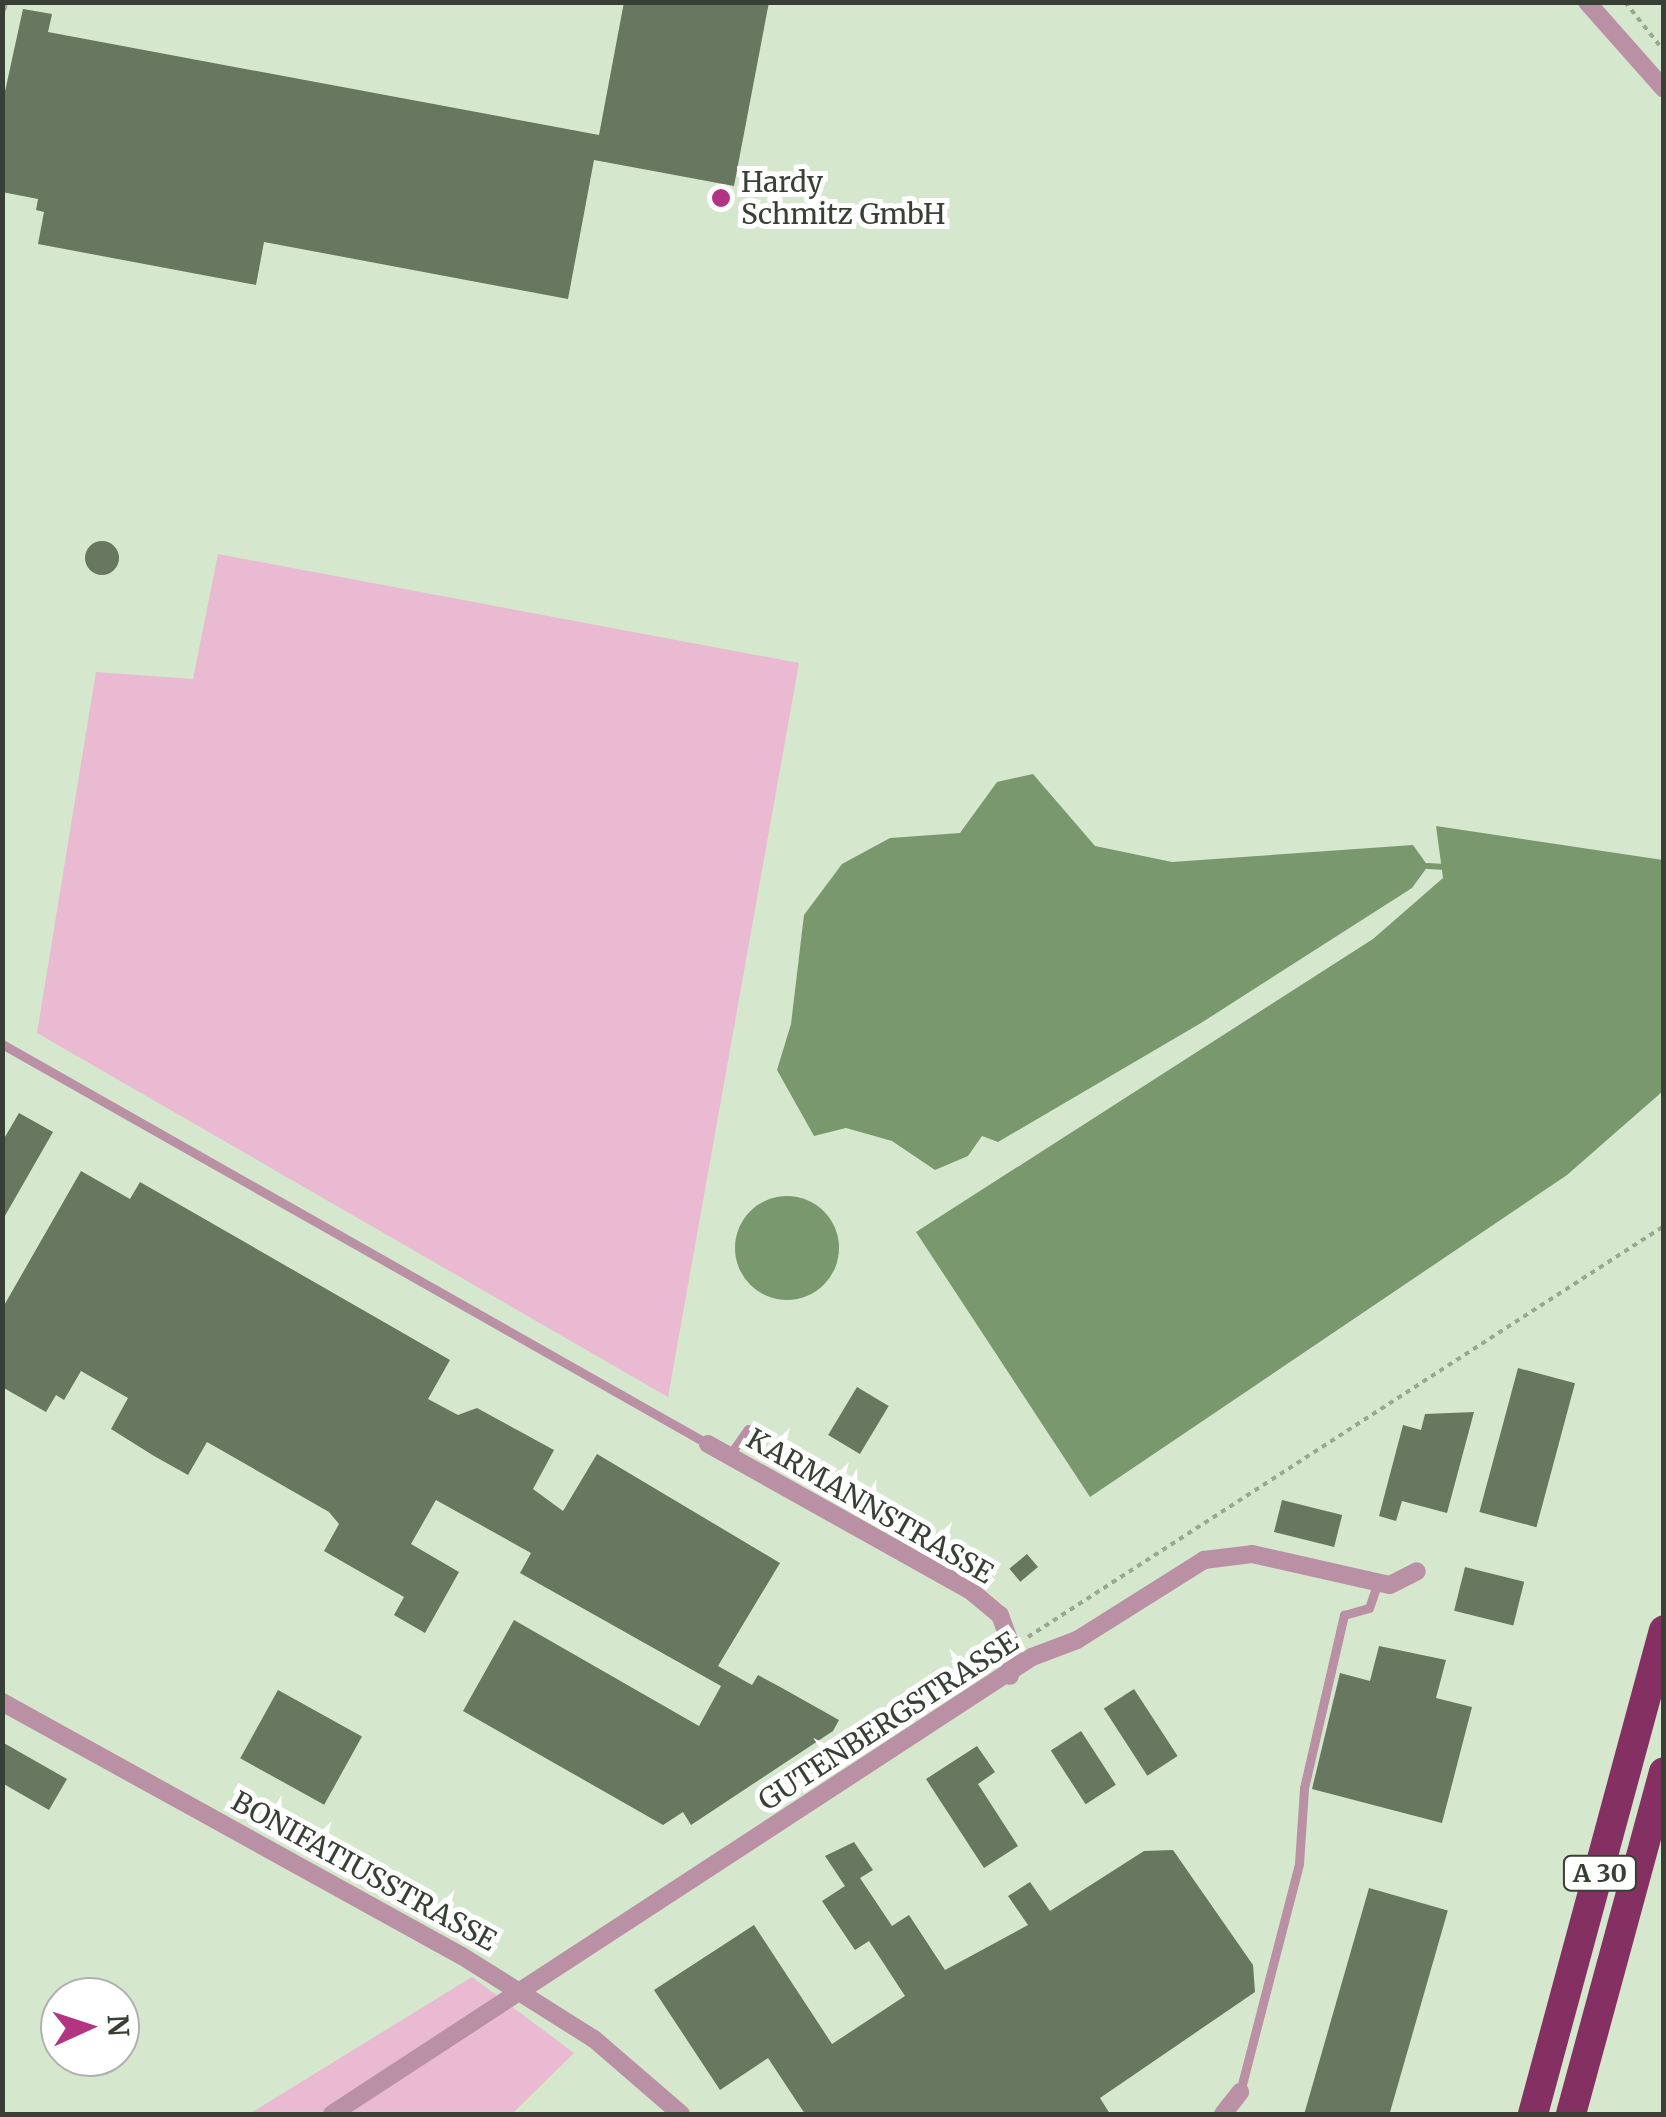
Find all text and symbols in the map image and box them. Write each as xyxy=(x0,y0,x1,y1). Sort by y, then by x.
place label: Hardy Schmitz GmbH xyxy=(741,165,946,231)
marker: Hardy Schmitz GmbH xyxy=(710,187,732,209)
street label: KARMANNSTRASSE xyxy=(741,1422,999,1590)
street label: GUTENBERGSTRASSE xyxy=(752,1625,1024,1817)
street label: BONIFATIUSSTRASSE xyxy=(226,1784,502,1958)
road number: A 30 xyxy=(1562,1853,1638,1893)
north arrow xyxy=(40,1977,140,2077)
text: N xyxy=(99,2014,137,2038)

